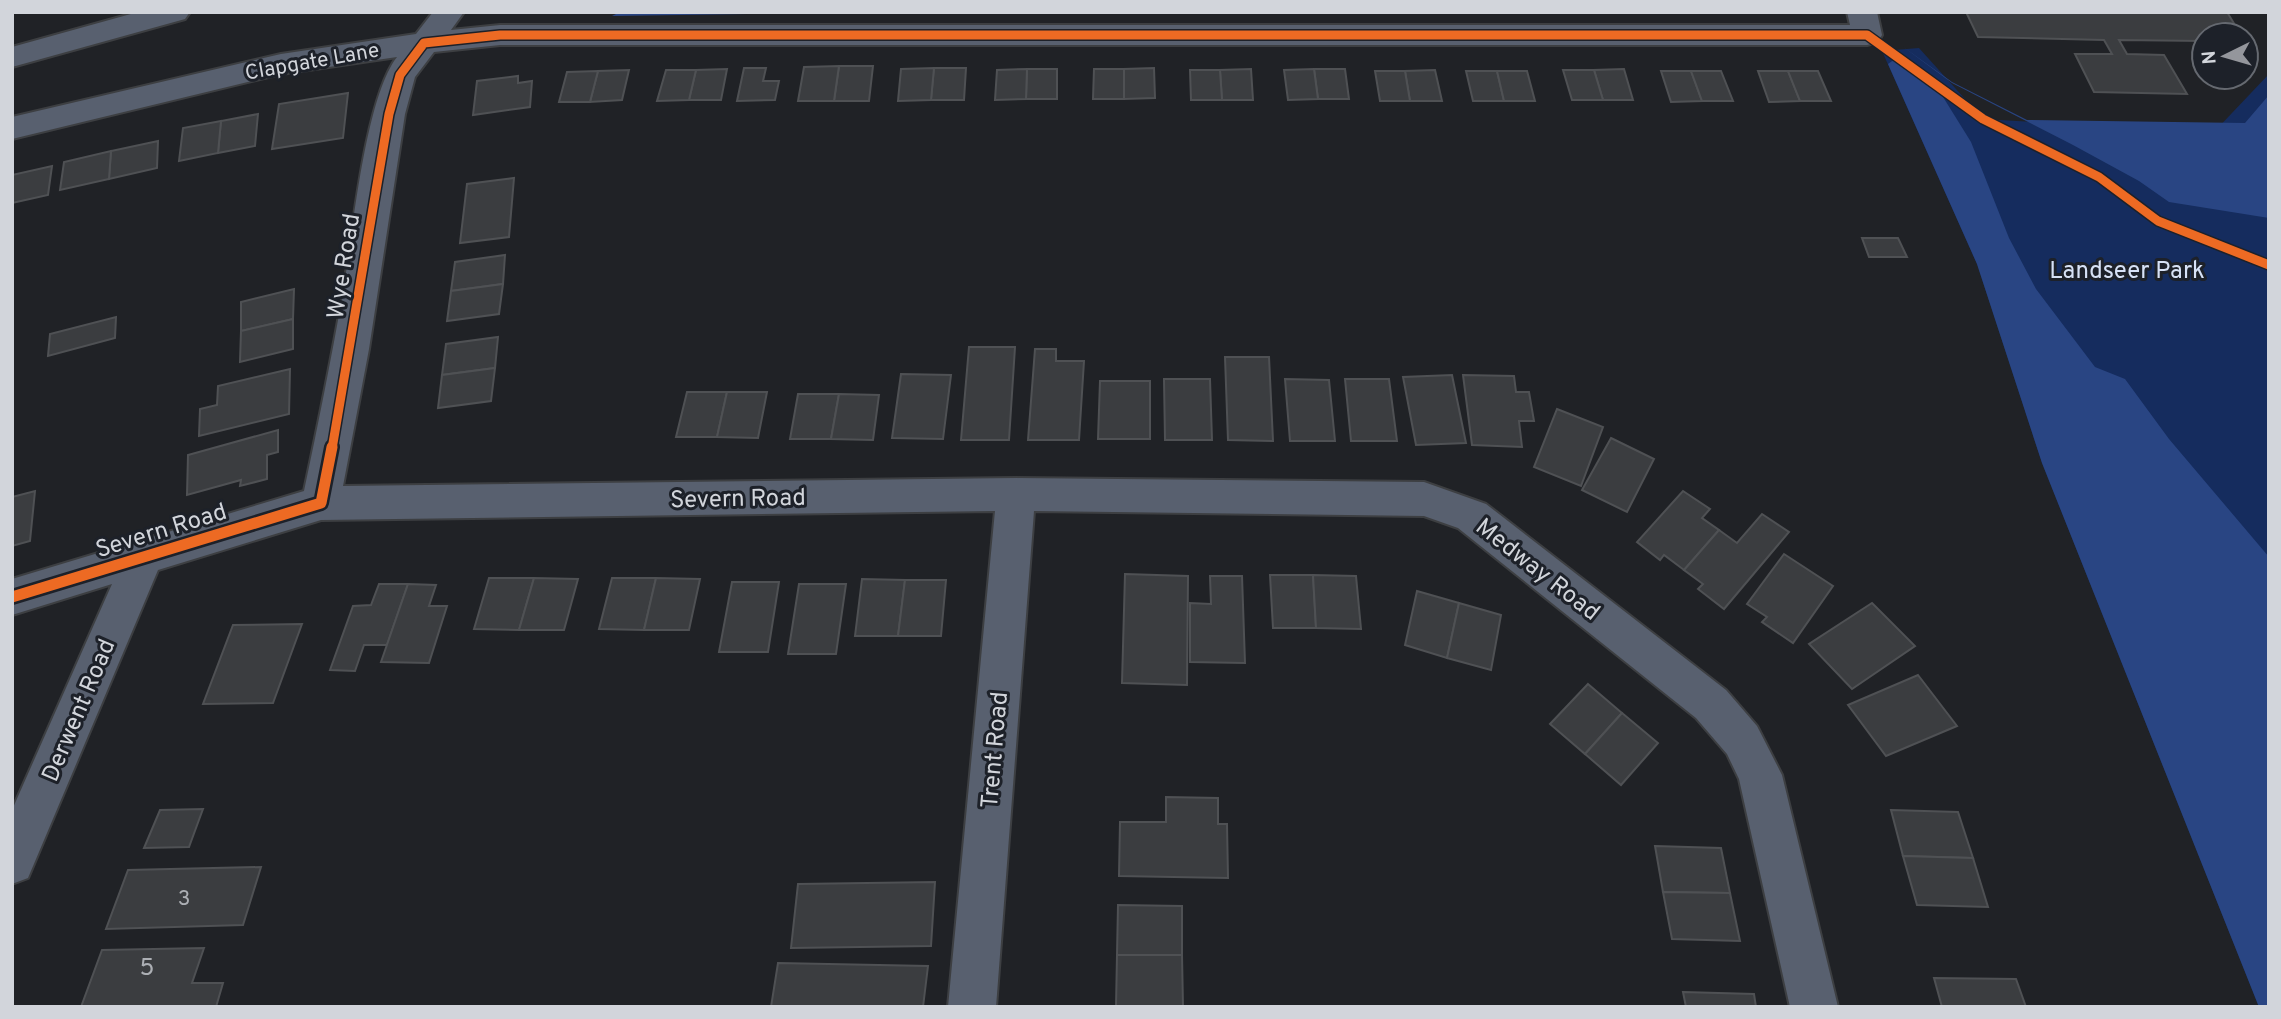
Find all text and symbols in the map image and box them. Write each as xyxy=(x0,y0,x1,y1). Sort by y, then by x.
north arrow xyxy=(2190,21,2260,91)
street label: Clapgate Lane xyxy=(243,37,381,88)
text: N xyxy=(2198,49,2223,65)
street label: Wye Road xyxy=(322,211,368,321)
park label: Landseer Park xyxy=(2049,257,2205,287)
street label: Severn Road xyxy=(670,484,806,516)
street label: Severn Road xyxy=(92,498,231,566)
street label: Medway Road xyxy=(1469,513,1605,628)
street label: Derwent Road xyxy=(36,635,123,787)
street label: Trent Road xyxy=(976,690,1016,810)
house number: 3 xyxy=(178,886,190,913)
house number: 5 xyxy=(140,954,154,984)

